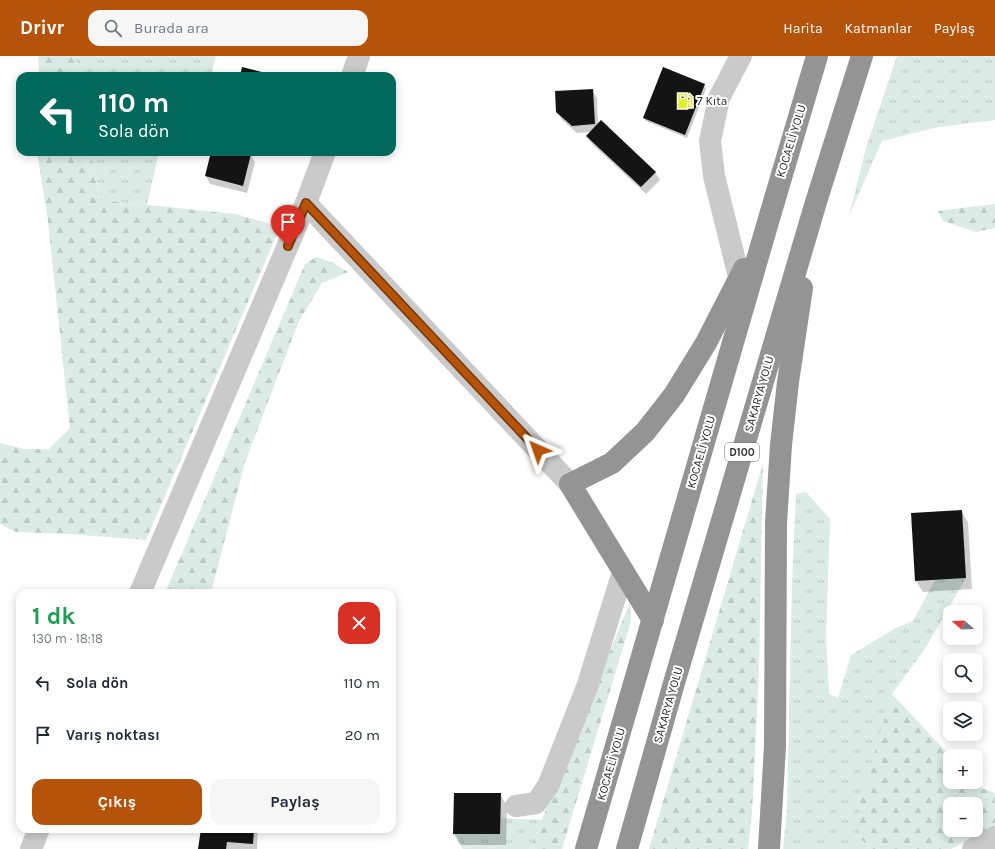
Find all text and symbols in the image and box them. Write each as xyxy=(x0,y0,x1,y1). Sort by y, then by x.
search box xyxy=(88,10,368,46)
text: Drivr xyxy=(20,17,64,39)
icon: search xyxy=(102,17,124,39)
text: Burada ara xyxy=(134,19,209,37)
text: Harita xyxy=(783,20,823,37)
text: Katmanlar xyxy=(845,20,912,37)
text: Paylaş xyxy=(934,20,975,37)
text: 110 m xyxy=(98,86,169,119)
icon: left xyxy=(32,88,84,140)
fuel station icon: 7 Kıta xyxy=(676,92,694,110)
place label: 7 Kıta xyxy=(697,94,727,108)
street label: KOCAELİ YOLU xyxy=(773,103,809,179)
text: Sola dön xyxy=(98,120,169,142)
pin xyxy=(271,205,305,246)
icon: arrive xyxy=(277,211,299,233)
street label: SAKARYA YOLU xyxy=(741,354,777,434)
street label: KOCAELİ YOLU xyxy=(684,414,718,490)
position arrow xyxy=(517,429,559,471)
road number: D100 xyxy=(725,443,759,461)
text: 1 dk xyxy=(32,602,76,630)
button: close xyxy=(338,602,380,644)
north arrow xyxy=(943,605,983,645)
map controls xyxy=(943,605,983,837)
text: 130 m · 18:18 xyxy=(32,631,103,646)
button: search xyxy=(943,653,983,693)
street label: SAKARYA YOLU xyxy=(650,665,686,745)
icon: left xyxy=(32,672,54,694)
text: Sola dön xyxy=(66,674,128,692)
text: 110 m xyxy=(344,674,380,692)
button: layers xyxy=(943,701,983,741)
icon: arrive xyxy=(32,724,54,746)
text: Varış noktası xyxy=(66,726,160,744)
text: 20 m xyxy=(345,726,380,744)
street label: KOCAELİ YOLU xyxy=(594,726,628,802)
button: + xyxy=(943,749,983,789)
button: Çıkış xyxy=(32,779,202,825)
button: Paylaş xyxy=(210,779,380,825)
button: − xyxy=(943,797,983,837)

